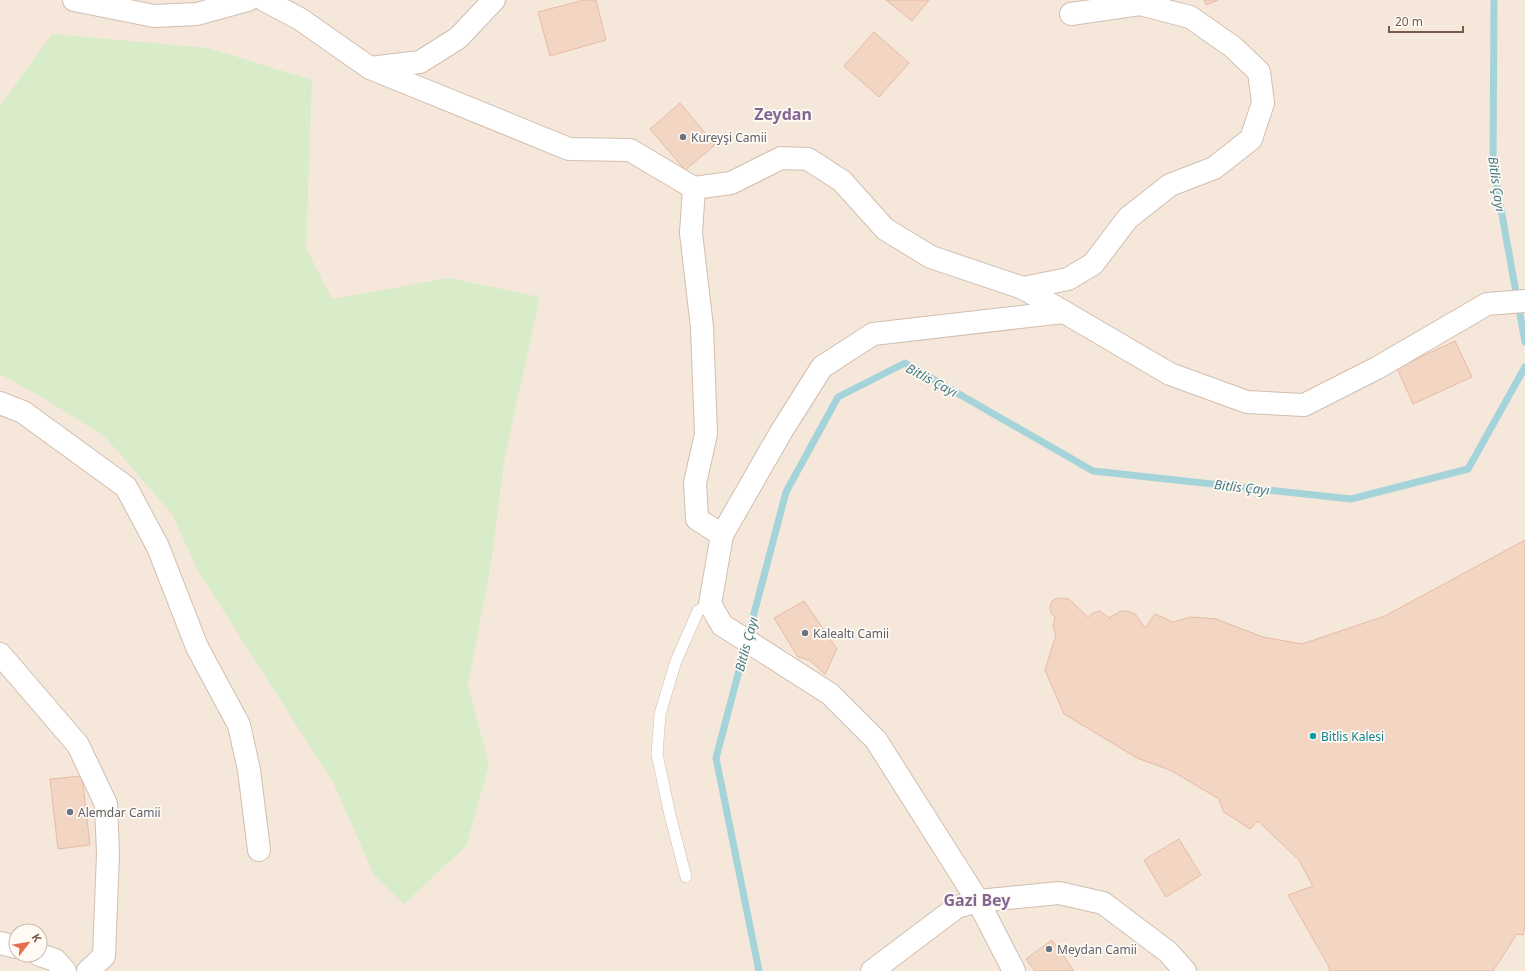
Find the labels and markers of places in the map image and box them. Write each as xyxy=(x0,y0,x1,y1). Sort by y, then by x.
place label: Kureyşi Camii xyxy=(691,129,767,146)
marker: Kureyşi Camii xyxy=(678,132,688,142)
place label: Kalealtı Camii xyxy=(813,625,889,642)
marker: Kalealtı Camii xyxy=(800,628,810,638)
place label: Bitlis Kalesi xyxy=(1321,728,1384,745)
marker: Bitlis Kalesi xyxy=(1308,731,1318,741)
place label: Alemdar Camii xyxy=(78,804,161,821)
marker: Alemdar Camii xyxy=(65,807,75,817)
place label: Meydan Camii xyxy=(1057,941,1137,958)
marker: Meydan Camii xyxy=(1044,944,1054,954)

